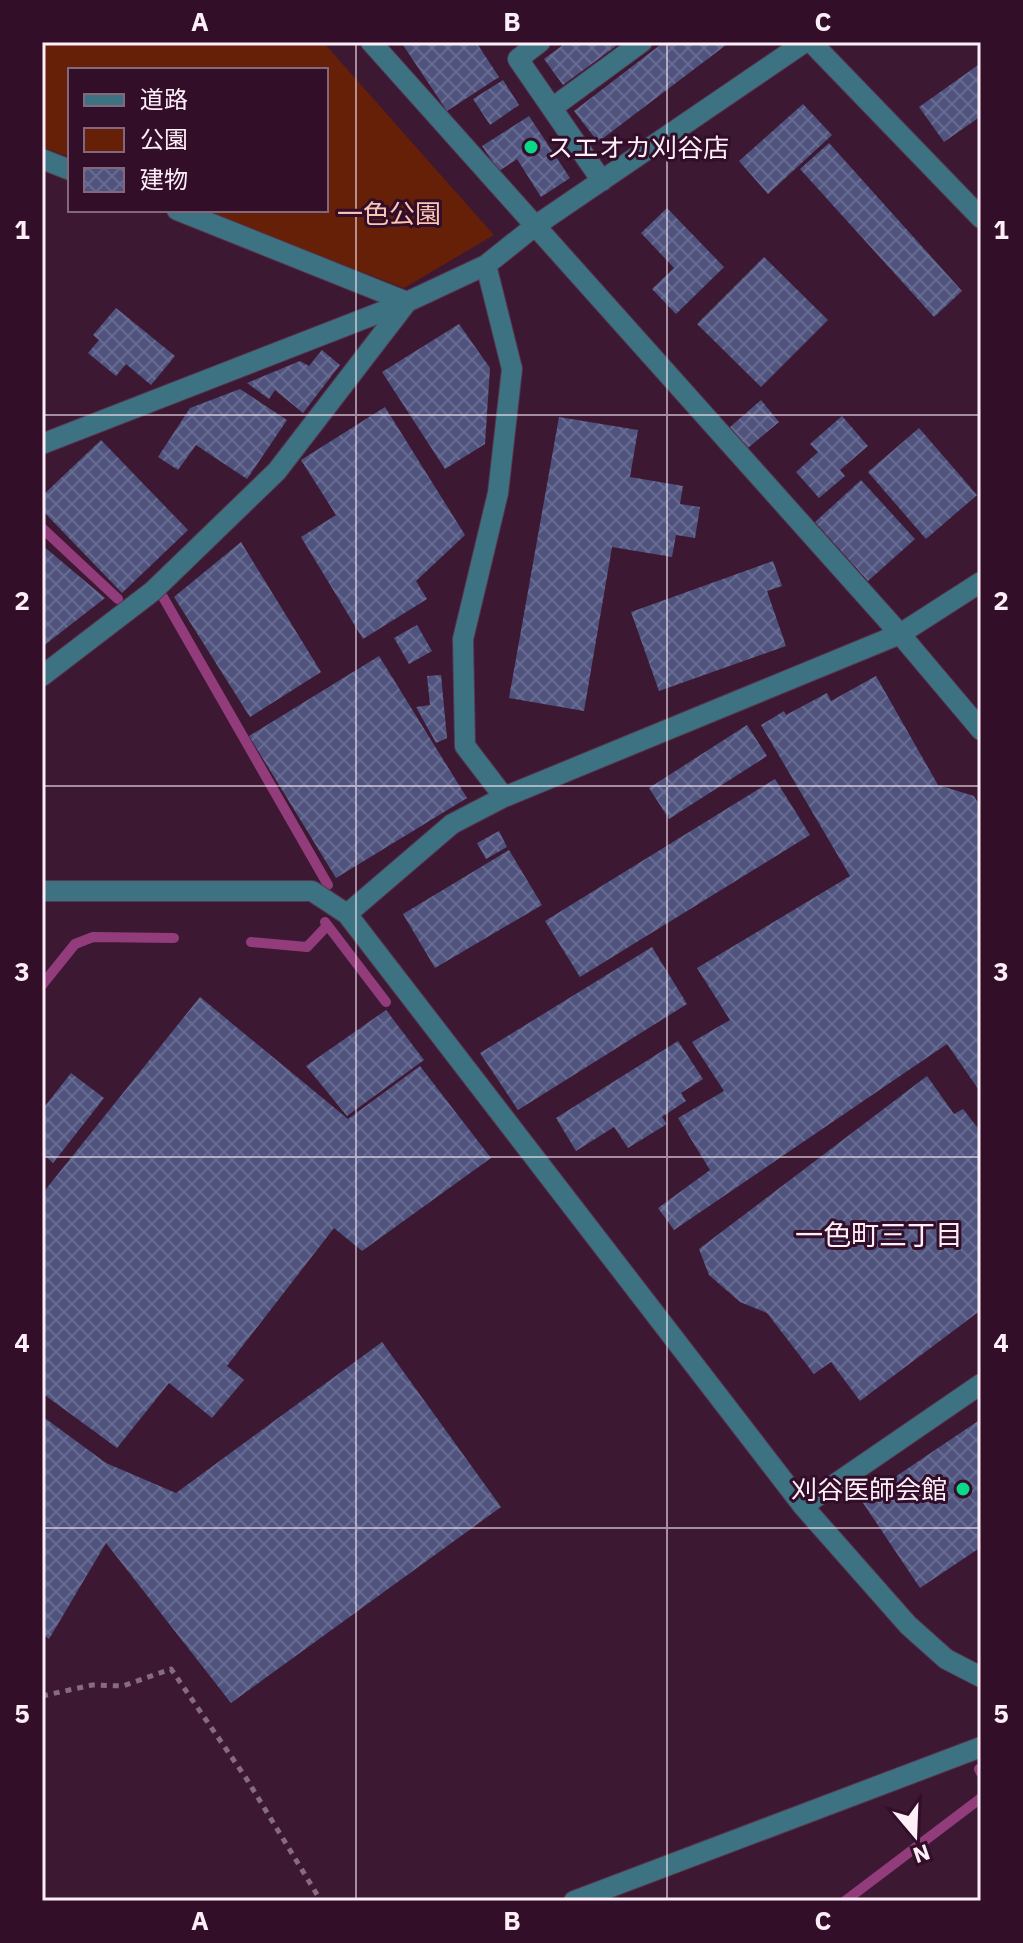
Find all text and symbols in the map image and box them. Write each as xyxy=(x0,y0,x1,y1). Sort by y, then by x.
text: A xyxy=(191,4,209,38)
text: B xyxy=(503,4,521,38)
text: C xyxy=(815,4,832,38)
legend xyxy=(68,68,328,212)
text: 道路 xyxy=(140,83,188,115)
text: 公園 xyxy=(140,123,188,155)
place label: スエオカ刈谷店 xyxy=(547,130,729,164)
marker: スエオカ刈谷店 xyxy=(522,138,540,156)
text: 建物 xyxy=(140,163,188,195)
park label: 一色公園 xyxy=(337,196,441,230)
text: 1 xyxy=(14,212,30,246)
text: 1 xyxy=(993,212,1009,246)
text: 2 xyxy=(14,583,30,617)
text: 2 xyxy=(993,583,1009,617)
text: 3 xyxy=(14,954,30,988)
text: 3 xyxy=(993,954,1009,988)
district label: 一色町三丁目 xyxy=(795,1216,963,1253)
text: 4 xyxy=(14,1325,30,1359)
text: 4 xyxy=(993,1325,1009,1359)
place label: 刈谷医師会館 xyxy=(791,1472,947,1506)
marker: 刈谷医師会館 xyxy=(954,1480,972,1498)
text: 5 xyxy=(14,1696,30,1730)
text: 5 xyxy=(993,1696,1009,1730)
north arrow xyxy=(875,1795,955,1875)
text: N xyxy=(909,1838,934,1871)
text: A xyxy=(191,1903,209,1937)
text: B xyxy=(503,1903,521,1937)
text: C xyxy=(815,1903,832,1937)

